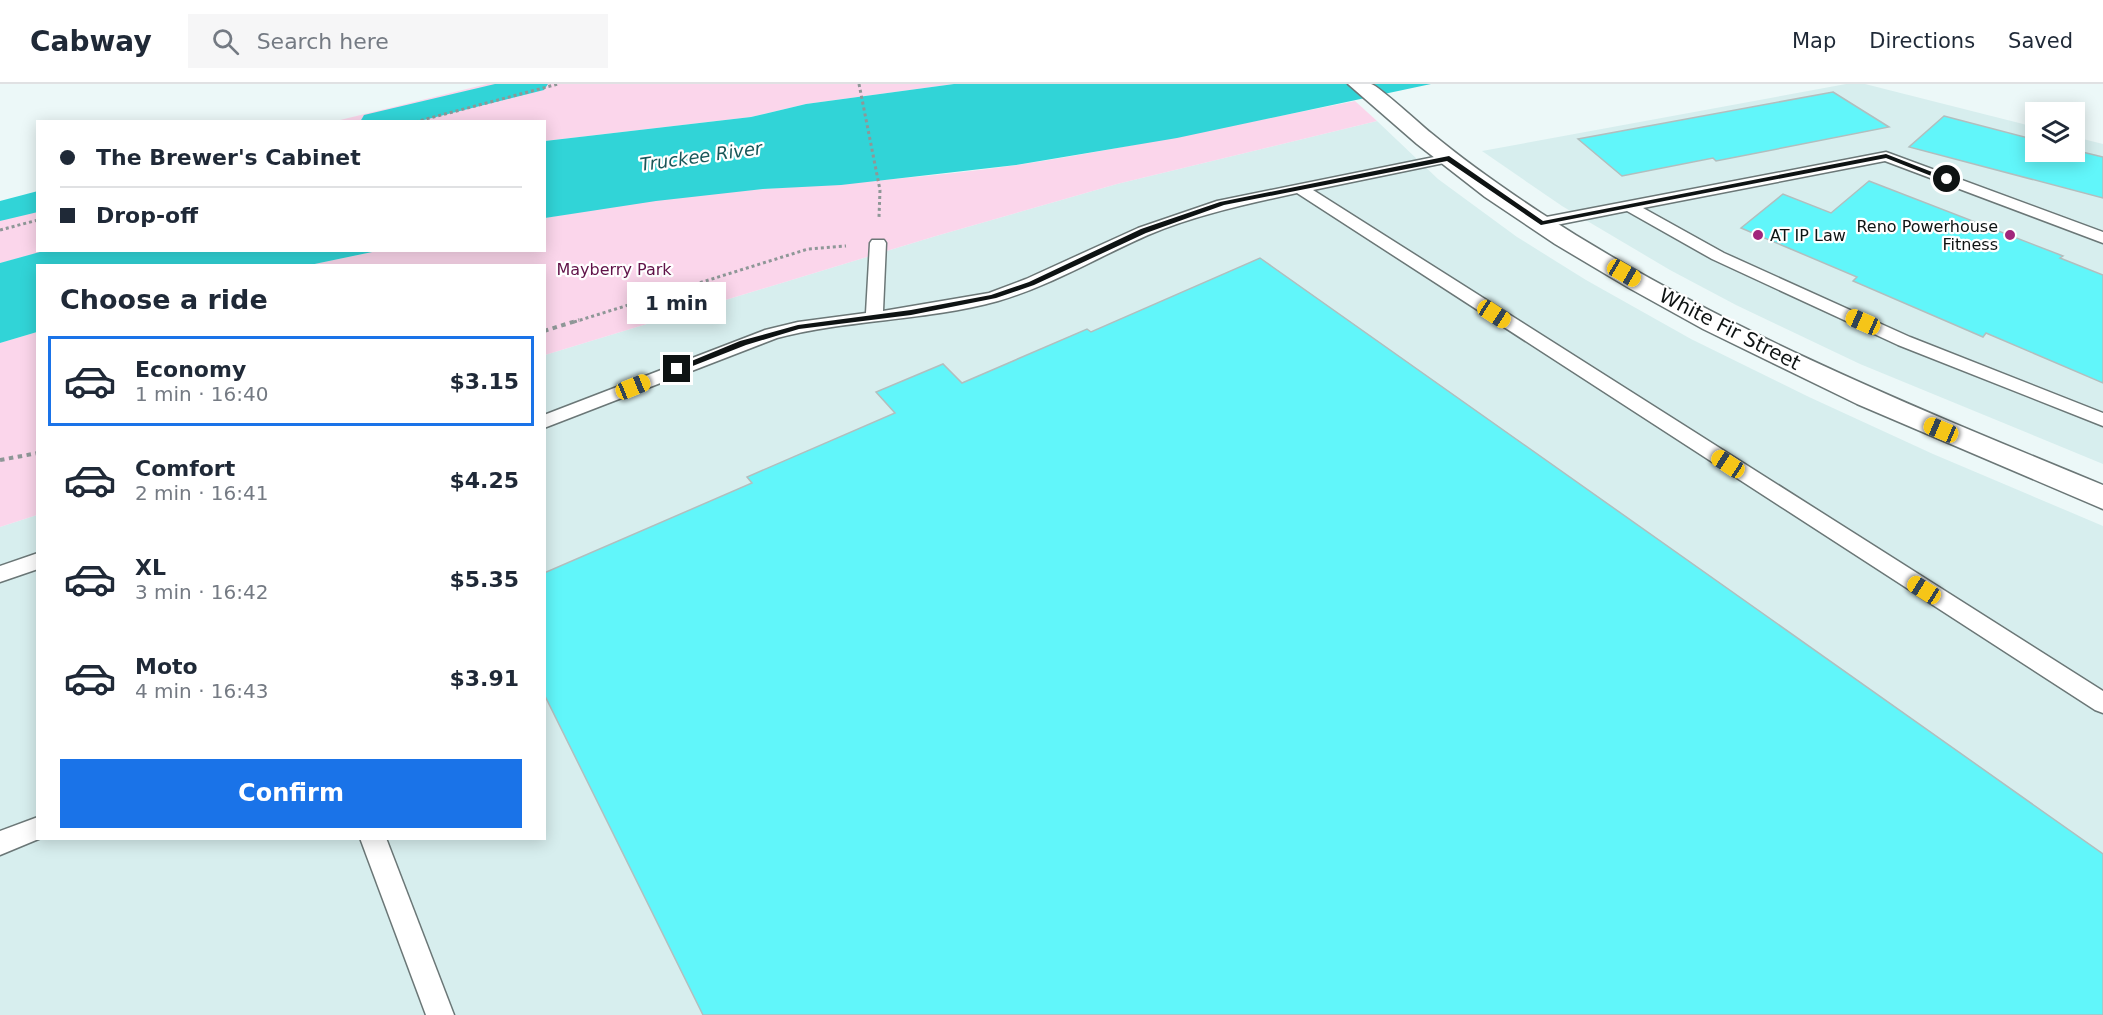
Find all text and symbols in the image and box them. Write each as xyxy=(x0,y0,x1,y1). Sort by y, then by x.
search box xyxy=(188,14,608,68)
text: Cabway xyxy=(30,25,152,58)
icon: search xyxy=(209,25,242,58)
text: Search here xyxy=(257,29,389,54)
text: Map xyxy=(1792,29,1836,53)
text: Directions xyxy=(1869,29,1975,53)
text: Saved xyxy=(2008,29,2073,53)
map controls xyxy=(2025,102,2085,162)
button: layers xyxy=(2025,102,2085,162)
water label: Truckee River xyxy=(639,137,765,175)
text: The Brewer's Cabinet xyxy=(96,145,361,170)
route start xyxy=(1933,165,1960,192)
text: Drop-off xyxy=(96,203,198,228)
place label: Reno Powerhouse Fitness xyxy=(1856,217,1998,254)
place label: AT IP Law xyxy=(1770,226,1846,245)
marker: AT IP Law xyxy=(1751,228,1765,242)
marker: Reno Powerhouse Fitness xyxy=(2003,228,2017,242)
car xyxy=(1604,256,1644,290)
park label: Mayberry Park xyxy=(556,260,672,279)
callout: 1 min xyxy=(628,282,726,324)
street label: White Fir Street xyxy=(1655,283,1805,375)
text: Choose a ride xyxy=(60,284,268,315)
text: 1 min xyxy=(645,291,708,315)
car xyxy=(1474,297,1514,331)
car xyxy=(1843,306,1883,338)
icon: car xyxy=(63,354,117,408)
route end xyxy=(663,355,690,382)
text: Economy xyxy=(135,357,246,382)
text: $3.15 xyxy=(449,369,519,394)
car xyxy=(613,372,653,402)
text: 1 min · 16:40 xyxy=(135,382,269,406)
car xyxy=(1921,415,1961,445)
car xyxy=(1708,447,1748,481)
icon: car xyxy=(63,453,117,507)
text: Comfort xyxy=(135,456,235,481)
text: $4.25 xyxy=(449,468,519,493)
text: 2 min · 16:41 xyxy=(135,481,269,505)
icon: car xyxy=(63,552,117,606)
text: XL xyxy=(135,555,166,580)
text: $5.35 xyxy=(449,567,519,592)
car xyxy=(1904,573,1944,607)
text: 3 min · 16:42 xyxy=(135,580,269,604)
icon: car xyxy=(63,651,117,705)
text: Moto xyxy=(135,654,198,679)
text: $3.91 xyxy=(449,666,519,691)
text: 4 min · 16:43 xyxy=(135,679,269,703)
button: Confirm xyxy=(60,759,522,828)

